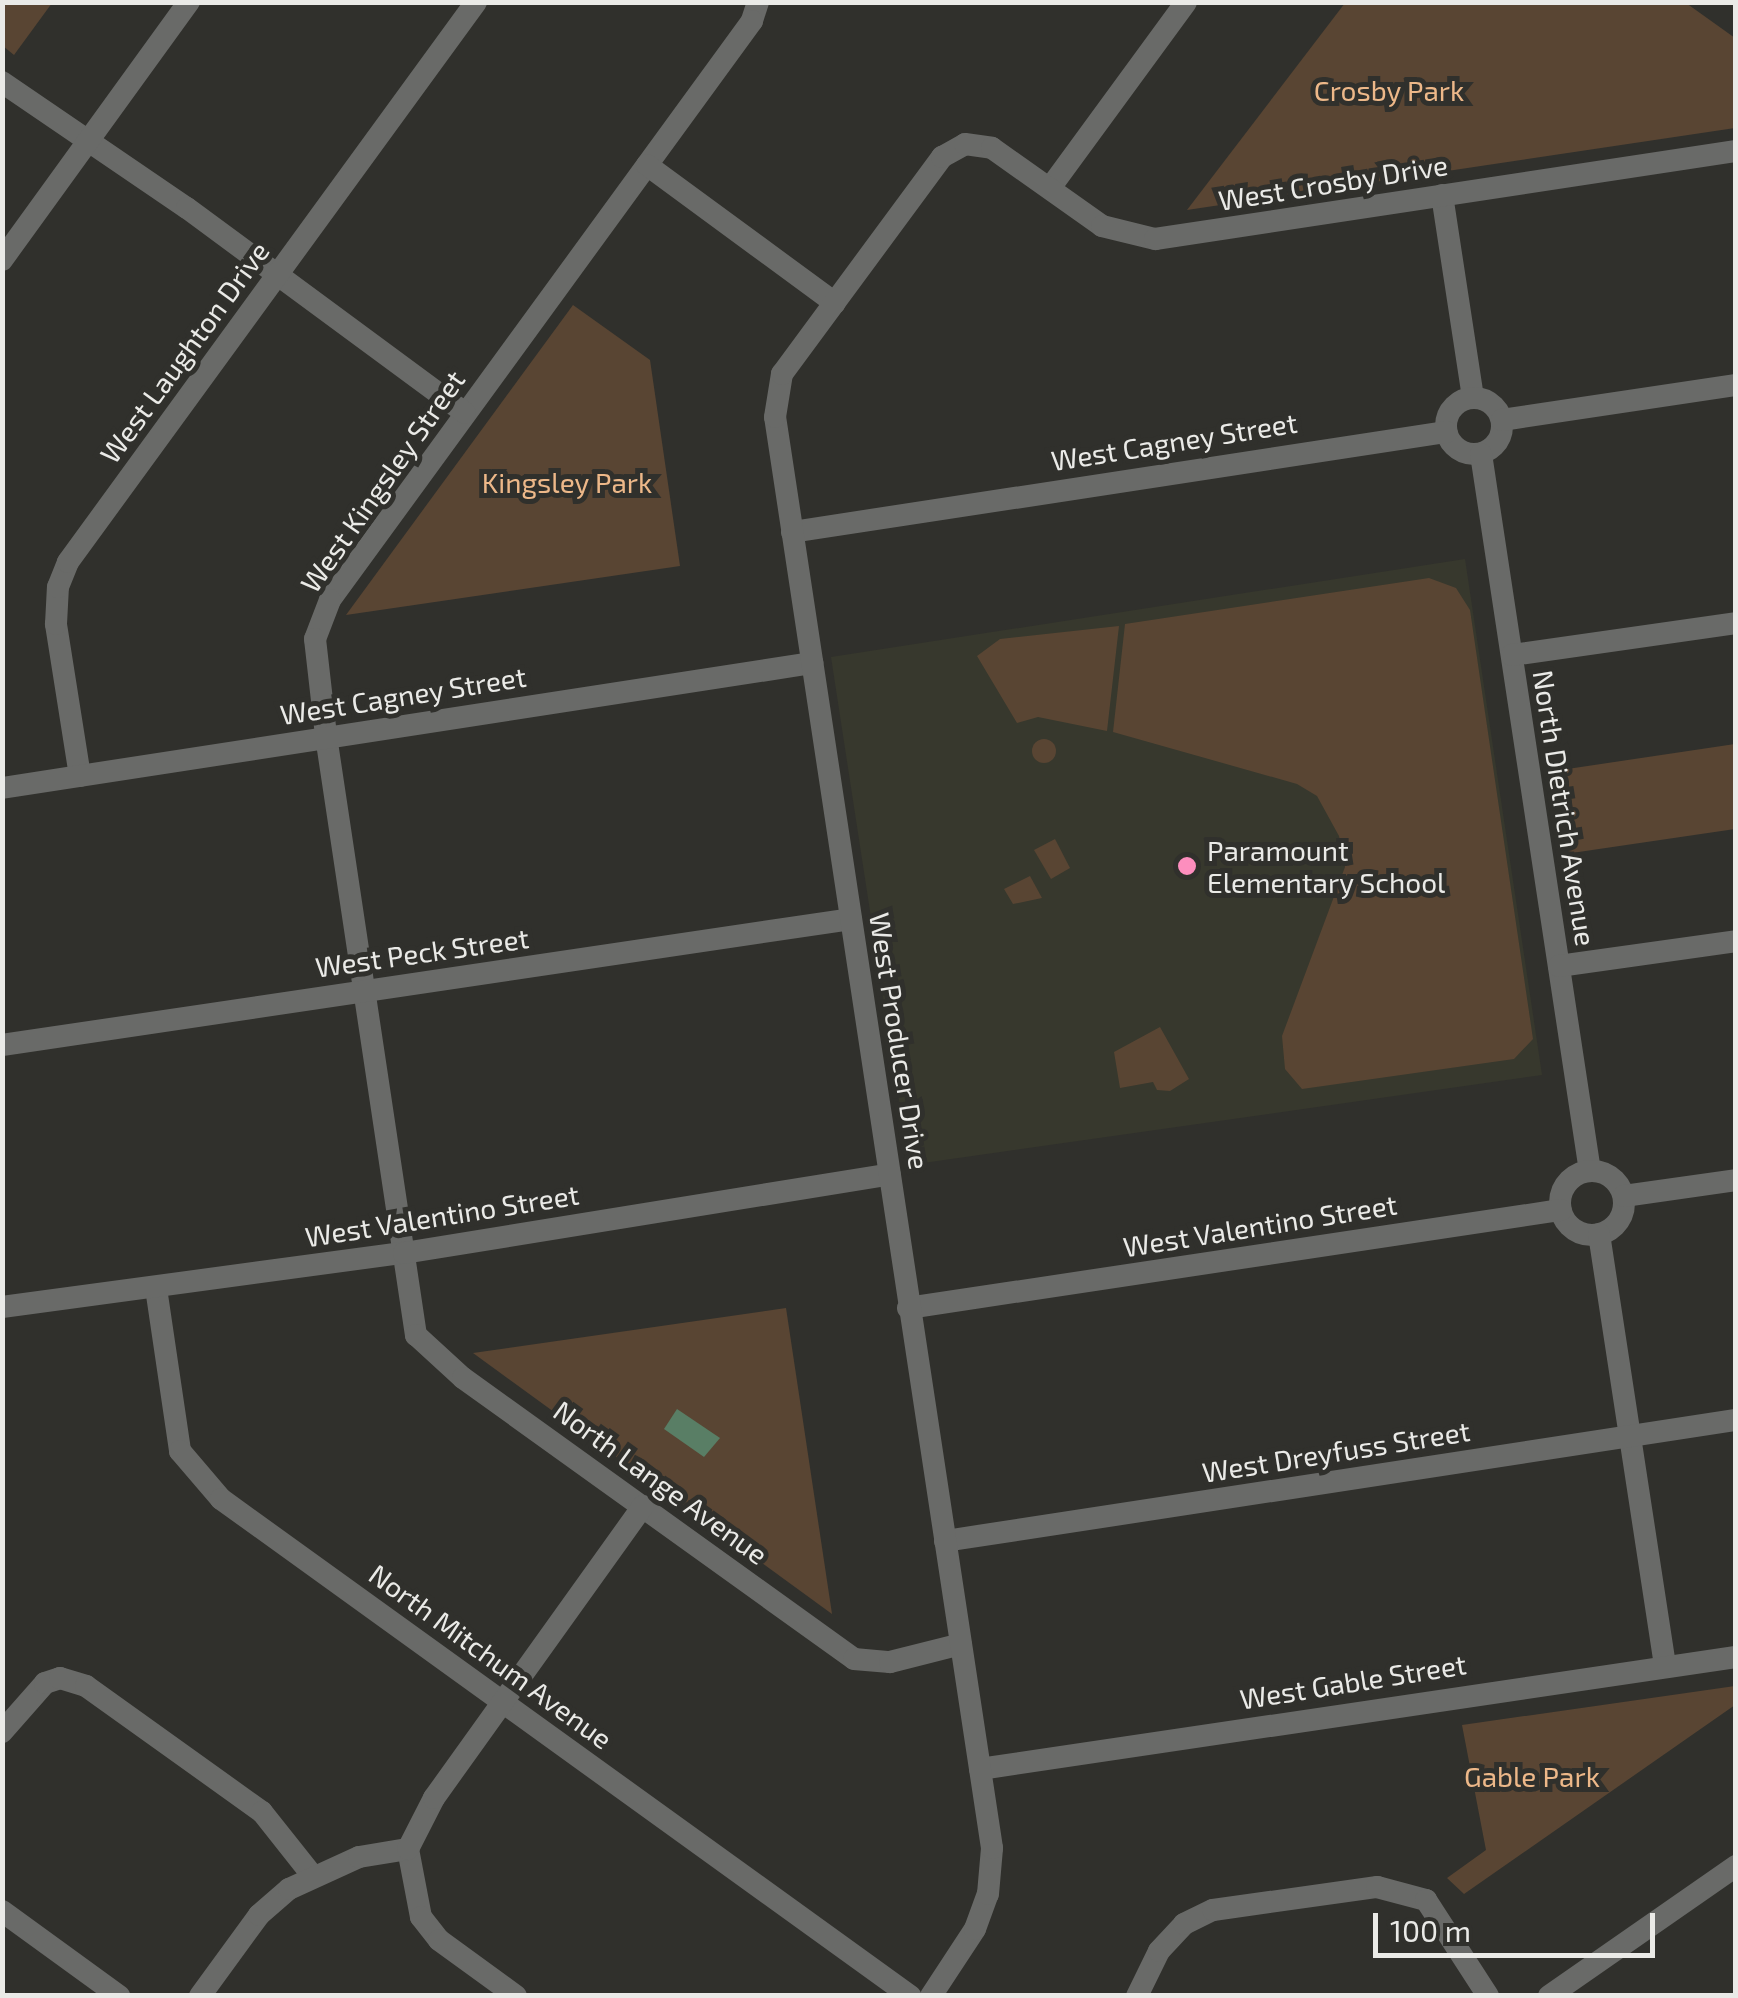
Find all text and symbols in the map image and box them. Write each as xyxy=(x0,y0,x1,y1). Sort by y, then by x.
park label: Crosby Park xyxy=(1313,73,1465,107)
street label: West Crosby Drive xyxy=(1216,147,1450,217)
street label: West Laughton Drive xyxy=(92,235,276,469)
street label: West Kingsley Street xyxy=(293,363,471,599)
street label: West Cagney Street xyxy=(1048,405,1300,477)
park label: Kingsley Park xyxy=(481,465,653,499)
street label: West Cagney Street xyxy=(277,659,529,731)
street label: North Dietrich Avenue xyxy=(1527,667,1603,949)
place label: Paramount Elementary School xyxy=(1207,833,1446,899)
marker: Paramount Elementary School xyxy=(1176,855,1198,877)
street label: West Producer Drive xyxy=(863,910,937,1172)
street label: West Peck Street xyxy=(313,920,531,984)
street label: West Valentino Street xyxy=(302,1177,582,1253)
street label: West Valentino Street xyxy=(1120,1187,1400,1263)
street label: North Lange Avenue xyxy=(547,1393,775,1571)
street label: West Dreyfuss Street xyxy=(1200,1413,1472,1489)
street label: North Mitchum Avenue xyxy=(363,1556,619,1756)
street label: West Gable Street xyxy=(1238,1647,1468,1715)
park label: Gable Park xyxy=(1464,1759,1600,1793)
scale bar xyxy=(1378,1893,1660,1955)
text: 100 m xyxy=(1390,1912,1471,1948)

